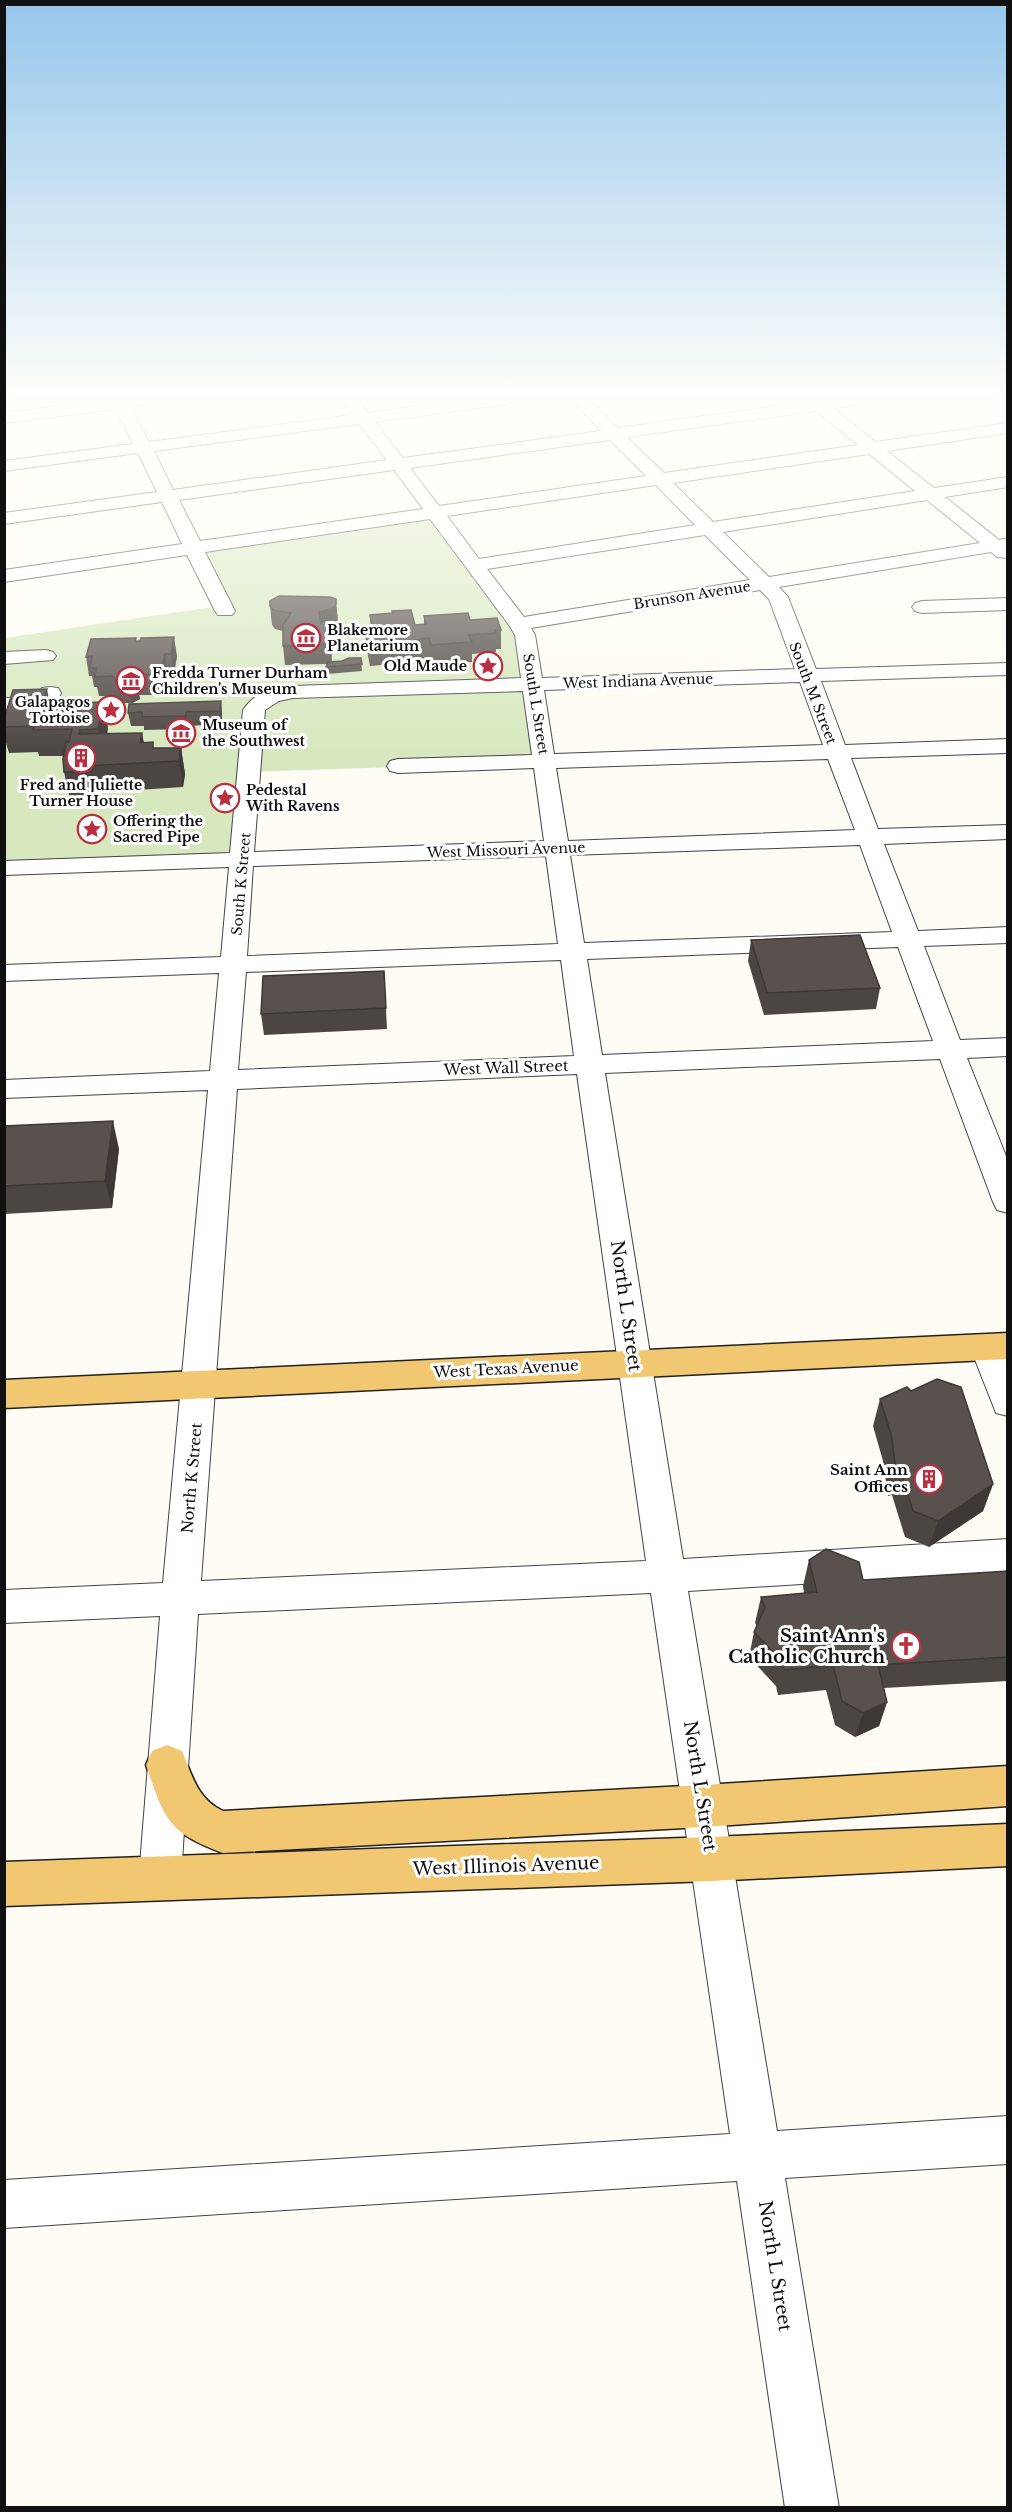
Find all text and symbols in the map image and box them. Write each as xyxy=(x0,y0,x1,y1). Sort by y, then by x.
street label: Brunson Avenue xyxy=(632,577,752,613)
place label: Blakemore Planetarium xyxy=(327,621,420,655)
museum icon: Blakemore Planetarium xyxy=(290,622,322,654)
street label: South M Street xyxy=(785,639,841,747)
place icon: Old Maude xyxy=(472,650,504,682)
street label: South L Street xyxy=(519,652,553,757)
place label: Old Maude xyxy=(384,657,467,675)
place label: Fredda Turner Durham Children's Museum xyxy=(152,664,328,698)
museum icon: Fredda Turner Durham Children's Museum xyxy=(115,665,147,697)
street label: West Indiana Avenue xyxy=(561,669,714,693)
place label: Galapagos Tortoise xyxy=(15,693,90,727)
place icon: Galapagos Tortoise xyxy=(95,694,127,726)
place label: Museum of the Southwest xyxy=(202,716,306,750)
museum icon: Museum of the Southwest xyxy=(165,717,197,749)
building icon: Fred and Juliette Turner House xyxy=(65,742,97,774)
place label: Fred and Juliette Turner House xyxy=(20,776,142,810)
place label: Pedestal With Ravens xyxy=(245,781,340,815)
place icon: Pedestal With Ravens xyxy=(209,782,241,814)
place label: Offering the Sacred Pipe xyxy=(113,812,203,846)
place icon: Offering the Sacred Pipe xyxy=(76,813,108,845)
street label: South K Street xyxy=(228,831,255,936)
street label: West Missouri Avenue xyxy=(425,838,586,862)
street label: West Wall Street xyxy=(442,1056,569,1079)
street label: North L Street xyxy=(606,1239,646,1373)
street label: West Texas Avenue xyxy=(432,1355,579,1382)
street label: North K Street xyxy=(177,1421,206,1534)
place label: Saint Ann Offices xyxy=(830,1460,908,1496)
building icon: Saint Ann Offices xyxy=(913,1463,945,1495)
place label: Saint Ann's Catholic Church xyxy=(728,1625,885,1668)
church icon: Saint Ann's Catholic Church xyxy=(890,1630,922,1662)
street label: North L Street xyxy=(679,1719,721,1853)
street label: West Illinois Avenue xyxy=(411,1852,600,1880)
street label: North L Street xyxy=(754,2199,796,2333)

